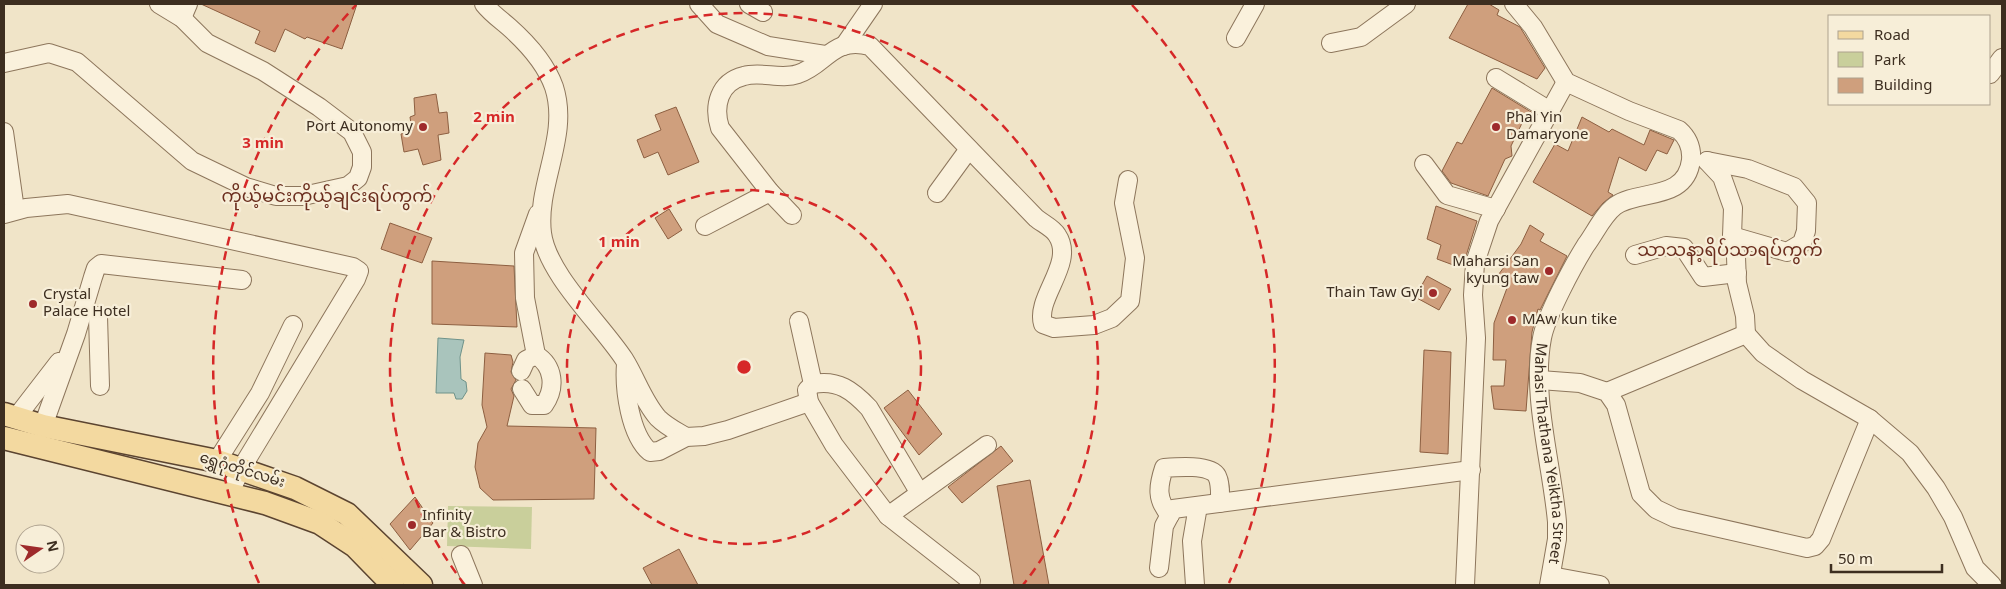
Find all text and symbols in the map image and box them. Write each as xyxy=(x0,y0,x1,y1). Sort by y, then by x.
legend xyxy=(1828,15,1991,105)
text: Road xyxy=(1874,20,1910,53)
text: Park xyxy=(1874,45,1906,78)
text: Building xyxy=(1874,70,1932,103)
text: 2 min xyxy=(473,102,515,135)
place label: Phal Yin Damaryone xyxy=(1506,102,1588,152)
place label: Port Autonomy xyxy=(306,111,413,144)
marker: Port Autonomy xyxy=(417,121,429,133)
marker: Phal Yin Damaryone xyxy=(1490,121,1502,133)
text: 3 min xyxy=(242,128,284,161)
district label: ကိုယ့်မင်းကိုယ့်ချင်းရပ်ကွက် xyxy=(222,178,432,217)
text: 1 min xyxy=(598,227,640,260)
district label: သာသနာ့ရိပ်သာရပ်ကွက် xyxy=(1637,232,1823,271)
place label: Maharsi San kyung taw xyxy=(1452,246,1539,296)
marker: Maharsi San kyung taw xyxy=(1543,265,1555,277)
place label: Thain Taw Gyi xyxy=(1326,277,1423,310)
place label: Crystal Palace Hotel xyxy=(43,279,130,329)
marker: Thain Taw Gyi xyxy=(1427,287,1439,299)
marker: Crystal Palace Hotel xyxy=(27,298,39,310)
place label: MAw kun tike xyxy=(1522,304,1617,337)
marker: MAw kun tike xyxy=(1506,314,1518,326)
street label: Mahasi Thathana Yeiktha Street xyxy=(1522,341,1574,567)
centre of rings xyxy=(735,358,753,376)
street label: ရွှေဂုံတိုင်လမ်း xyxy=(195,442,289,500)
place label: Infinity Bar & Bistro xyxy=(422,500,506,550)
marker: Infinity Bar & Bistro xyxy=(406,519,418,531)
north arrow xyxy=(15,524,65,574)
text: N xyxy=(35,537,68,555)
scale bar xyxy=(1831,542,1942,574)
text: 50 m xyxy=(1838,544,1873,577)

